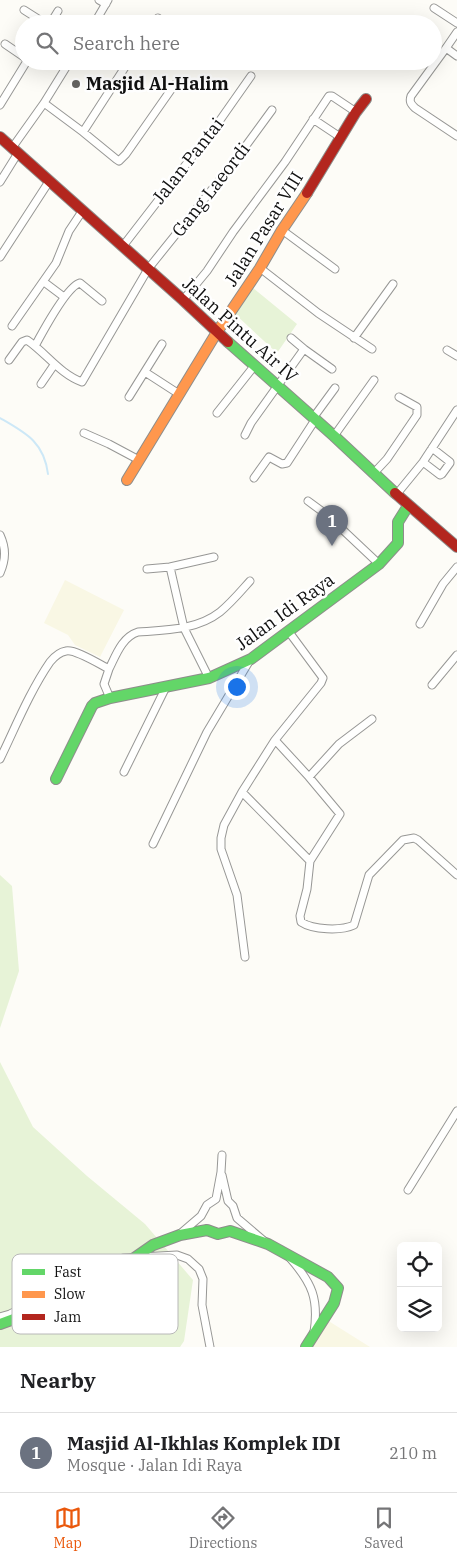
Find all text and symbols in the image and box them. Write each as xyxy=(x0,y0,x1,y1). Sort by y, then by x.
search box xyxy=(15,15,442,70)
icon: search xyxy=(33,29,61,57)
text: Search here xyxy=(73,31,180,55)
place label: Masjid Al-Halim xyxy=(86,72,229,95)
marker: Masjid Al-Halim xyxy=(70,78,82,90)
street label: Jalan Pantai xyxy=(147,113,229,208)
street label: Gang Laeordi xyxy=(167,138,255,241)
street label: Jalan Pasar VIII xyxy=(219,167,308,290)
street label: Jalan Pintu Air IV xyxy=(178,272,303,387)
pin: 1 xyxy=(316,505,348,546)
street label: Jalan Idi Raya xyxy=(231,568,339,655)
your location xyxy=(224,674,250,700)
map controls xyxy=(397,1242,442,1332)
button: locate xyxy=(397,1242,442,1287)
legend xyxy=(12,1254,178,1334)
text: Fast xyxy=(54,1263,82,1281)
text: Slow xyxy=(54,1285,85,1303)
button: layers xyxy=(397,1287,442,1332)
text: Jam xyxy=(54,1308,81,1326)
text: Nearby xyxy=(20,1366,96,1394)
text: Masjid Al-Ikhlas Komplek IDI xyxy=(67,1431,341,1455)
text: 1 xyxy=(31,1443,41,1463)
text: 210 m xyxy=(389,1443,437,1463)
text: Mosque · Jalan Idi Raya xyxy=(67,1455,242,1475)
tab: Map xyxy=(54,1504,82,1552)
tab: Directions xyxy=(189,1504,257,1552)
tab: Saved xyxy=(364,1504,403,1552)

